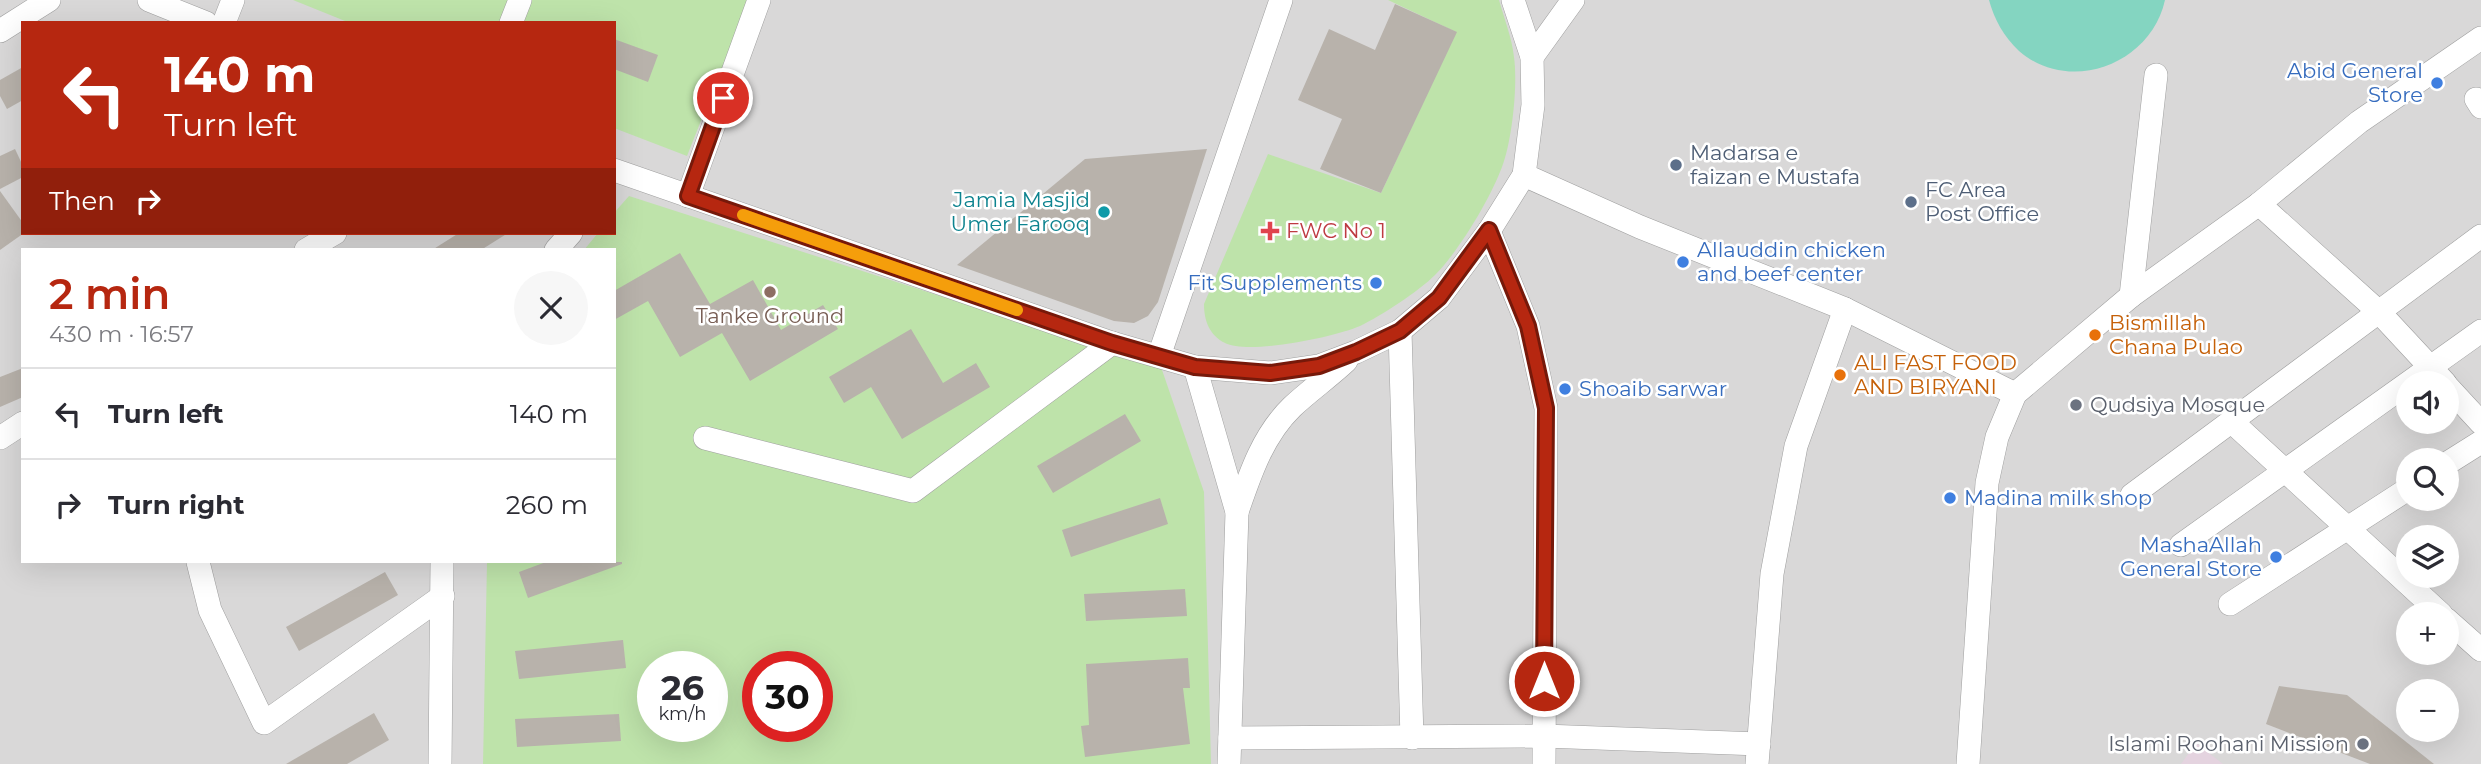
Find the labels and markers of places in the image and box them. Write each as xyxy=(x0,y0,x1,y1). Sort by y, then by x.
place label: Abid General Store xyxy=(2287,58,2423,107)
pin xyxy=(693,68,753,128)
marker: Abid General Store xyxy=(2429,75,2445,91)
place label: Madarsa e faizan e Mustafa xyxy=(1690,140,1860,189)
marker: Madarsa e faizan e Mustafa xyxy=(1668,157,1684,173)
place label: FC Area Post Office xyxy=(1925,177,2039,226)
place label: Jamia Masjid Umer Farooq xyxy=(951,187,1090,236)
marker: FC Area Post Office xyxy=(1903,194,1919,210)
marker: Jamia Masjid Umer Farooq xyxy=(1096,204,1112,220)
place label: FWC No 1 xyxy=(1286,218,1386,243)
marker: FWC No 1 xyxy=(1260,221,1280,241)
place label: Allauddin chicken and beef center xyxy=(1697,237,1886,286)
marker: Allauddin chicken and beef center xyxy=(1675,254,1691,270)
place label: Fit Supplements xyxy=(1187,270,1362,295)
marker: Fit Supplements xyxy=(1368,275,1384,291)
marker: Tanke Ground xyxy=(762,284,778,300)
place label: Tanke Ground xyxy=(696,303,844,328)
place label: Bismillah Chana Pulao xyxy=(2109,310,2243,359)
marker: Bismillah Chana Pulao xyxy=(2087,327,2103,343)
place label: ALI FAST FOOD AND BIRYANI xyxy=(1854,350,2017,399)
marker: ALI FAST FOOD AND BIRYANI xyxy=(1832,367,1848,383)
place label: Shoaib sarwar xyxy=(1579,376,1727,401)
marker: Shoaib sarwar xyxy=(1557,381,1573,397)
place label: Qudsiya Mosque xyxy=(2090,392,2265,417)
marker: Qudsiya Mosque xyxy=(2068,397,2084,413)
place label: Madina milk shop xyxy=(1964,485,2152,510)
marker: Madina milk shop xyxy=(1942,490,1958,506)
place label: MashaAllah General Store xyxy=(2120,532,2262,581)
marker: MashaAllah General Store xyxy=(2268,549,2284,565)
place label: Islami Roohani Mission xyxy=(2108,731,2349,756)
marker: Islami Roohani Mission xyxy=(2355,736,2371,752)

